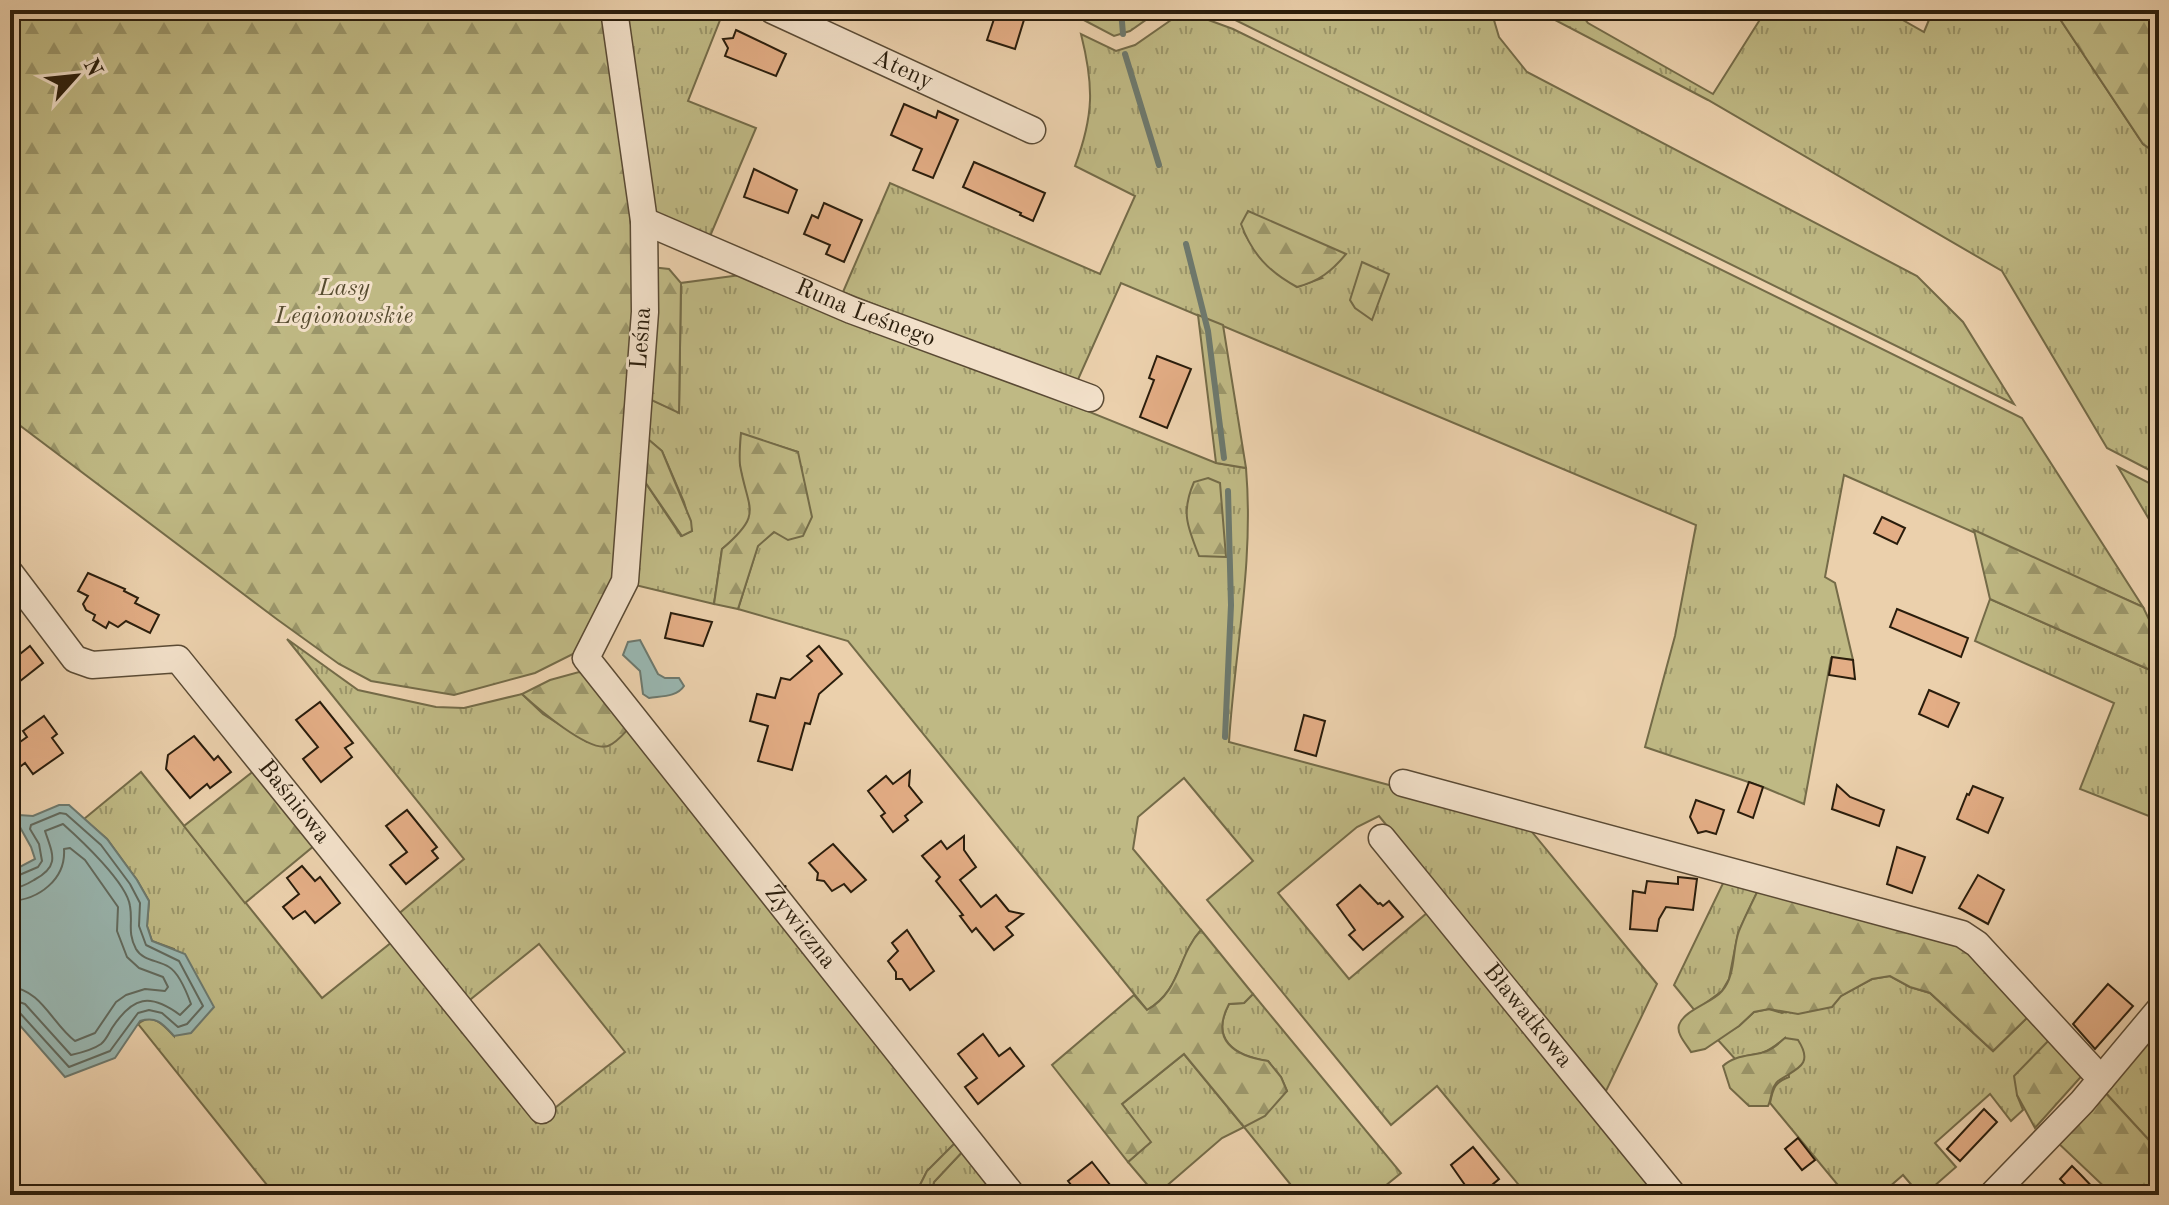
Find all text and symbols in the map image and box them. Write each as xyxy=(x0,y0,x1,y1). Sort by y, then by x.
north arrow xyxy=(36,36,116,116)
street label: Ateny xyxy=(869,46,937,95)
text: N xyxy=(78,55,106,80)
street label: Runa Leśnego xyxy=(792,276,938,352)
park label: Lasy Legionowskie xyxy=(274,277,413,329)
street label: Leśna xyxy=(628,306,656,370)
street label: Baśniowa xyxy=(253,756,334,849)
street label: Żywiczna xyxy=(759,879,840,974)
street label: Bławatkowa xyxy=(1478,960,1577,1073)

